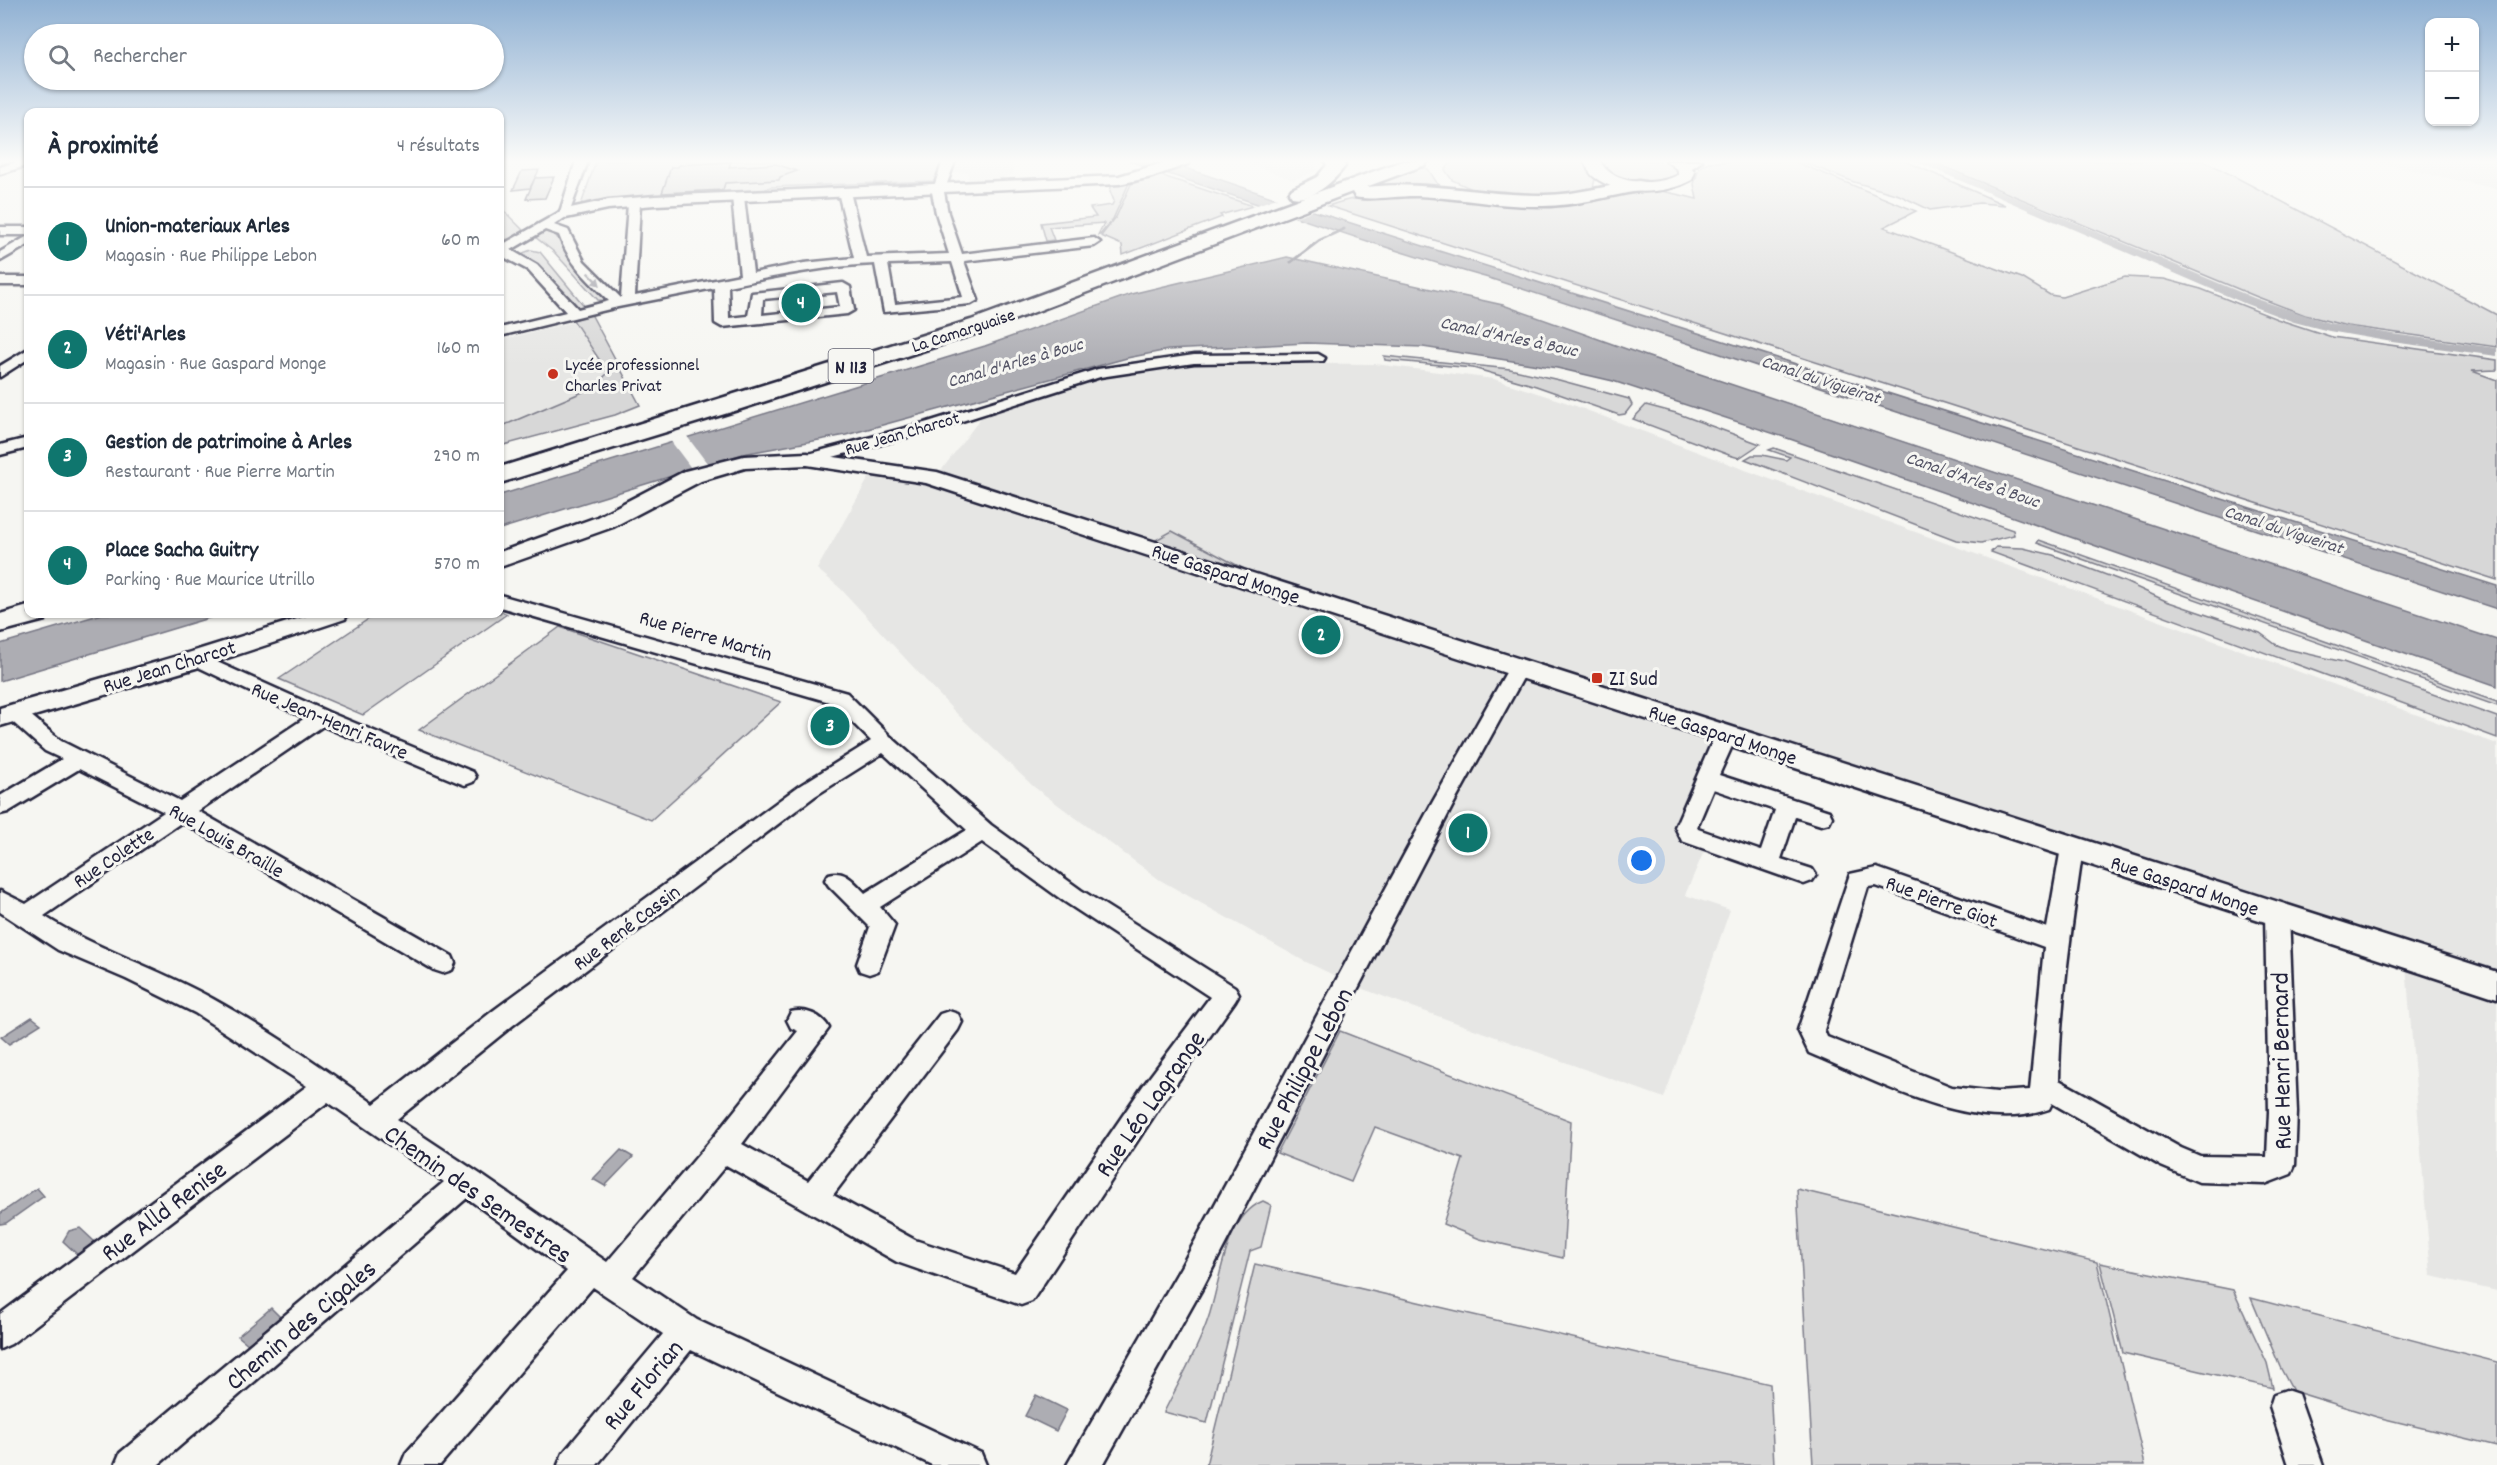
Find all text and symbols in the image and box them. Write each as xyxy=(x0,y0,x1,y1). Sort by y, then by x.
map controls xyxy=(2425,18,2479,126)
button: + xyxy=(2425,18,2479,72)
search box xyxy=(24,24,504,90)
icon: search xyxy=(45,41,78,74)
text: Rechercher xyxy=(93,42,187,73)
button: − xyxy=(2425,72,2479,126)
text: À proximité xyxy=(48,129,158,166)
text: 4 résultats xyxy=(397,133,480,161)
text: Union-materiaux Arles xyxy=(105,212,290,243)
text: 1 xyxy=(65,227,70,255)
text: 60 m xyxy=(441,227,480,255)
text: Magasin · Rue Philippe Lebon xyxy=(105,243,317,271)
one-way arrow xyxy=(586,271,600,285)
pin: 4 xyxy=(782,280,820,326)
street label: La Camarguaise xyxy=(909,304,1019,361)
water label: Canal d'Arles à Bouc xyxy=(1438,312,1581,366)
text: Véti'Arles xyxy=(105,320,186,351)
water label: Canal d'Arles à Bouc xyxy=(945,333,1088,396)
text: 2 xyxy=(63,335,72,363)
text: 160 m xyxy=(437,335,480,363)
road number: N 113 xyxy=(828,349,874,383)
water label: Canal du Vigueirat xyxy=(1758,350,1885,413)
text: Magasin · Rue Gaspard Monge xyxy=(105,351,326,379)
place label: Lycée professionnel Charles Privat xyxy=(565,354,700,400)
marker: Lycée professionnel Charles Privat xyxy=(546,367,560,381)
street label: Rue Jean Charcot xyxy=(842,407,963,464)
text: Gestion de patrimoine à Arles xyxy=(105,428,352,459)
text: 3 xyxy=(63,443,72,471)
text: 290 m xyxy=(433,443,480,471)
water label: Canal d'Arles à Bouc xyxy=(1902,447,2044,516)
text: Restaurant · Rue Pierre Martin xyxy=(105,459,335,487)
water label: Canal du Vigueirat xyxy=(2221,500,2348,563)
text: Place Sacha Guitry xyxy=(105,536,258,567)
street label: Rue Gaspard Monge xyxy=(1147,538,1303,614)
text: 4 xyxy=(63,551,72,579)
text: 570 m xyxy=(434,551,480,579)
text: Parking · Rue Maurice Utrillo xyxy=(105,567,315,595)
street label: Rue Pierre Martin xyxy=(635,605,775,671)
pin: 2 xyxy=(1302,612,1340,658)
street label: Rue Jean Charcot xyxy=(100,634,240,703)
place label: ZI Sud xyxy=(1609,666,1658,696)
marker: ZI Sud xyxy=(1590,671,1604,685)
street label: Rue Jean-Henri Favre xyxy=(246,676,412,769)
street label: Rue Gaspard Monge xyxy=(1644,699,1800,775)
pin: 3 xyxy=(810,704,850,748)
street label: Rue Louis Braille xyxy=(162,797,289,888)
pin: 1 xyxy=(1448,810,1488,856)
street label: Rue Colette xyxy=(68,821,161,898)
your location xyxy=(1627,846,1656,875)
street label: Rue Gaspard Monge xyxy=(2106,850,2262,926)
street label: Rue Pierre Giot xyxy=(1881,870,2001,938)
street label: Rue René Cassin xyxy=(568,879,688,980)
street label: Rue Henri Bernard xyxy=(2263,972,2304,1150)
street label: Rue Philippe Lebon xyxy=(1248,982,1364,1157)
street label: Rue Léo Lagrange xyxy=(1088,1024,1216,1186)
street label: Chemin des Semestres xyxy=(375,1117,579,1275)
street label: Rue Alld Renise xyxy=(94,1153,236,1272)
street label: Chemin des Cigales xyxy=(219,1252,386,1401)
street label: Rue Florian xyxy=(595,1333,694,1440)

